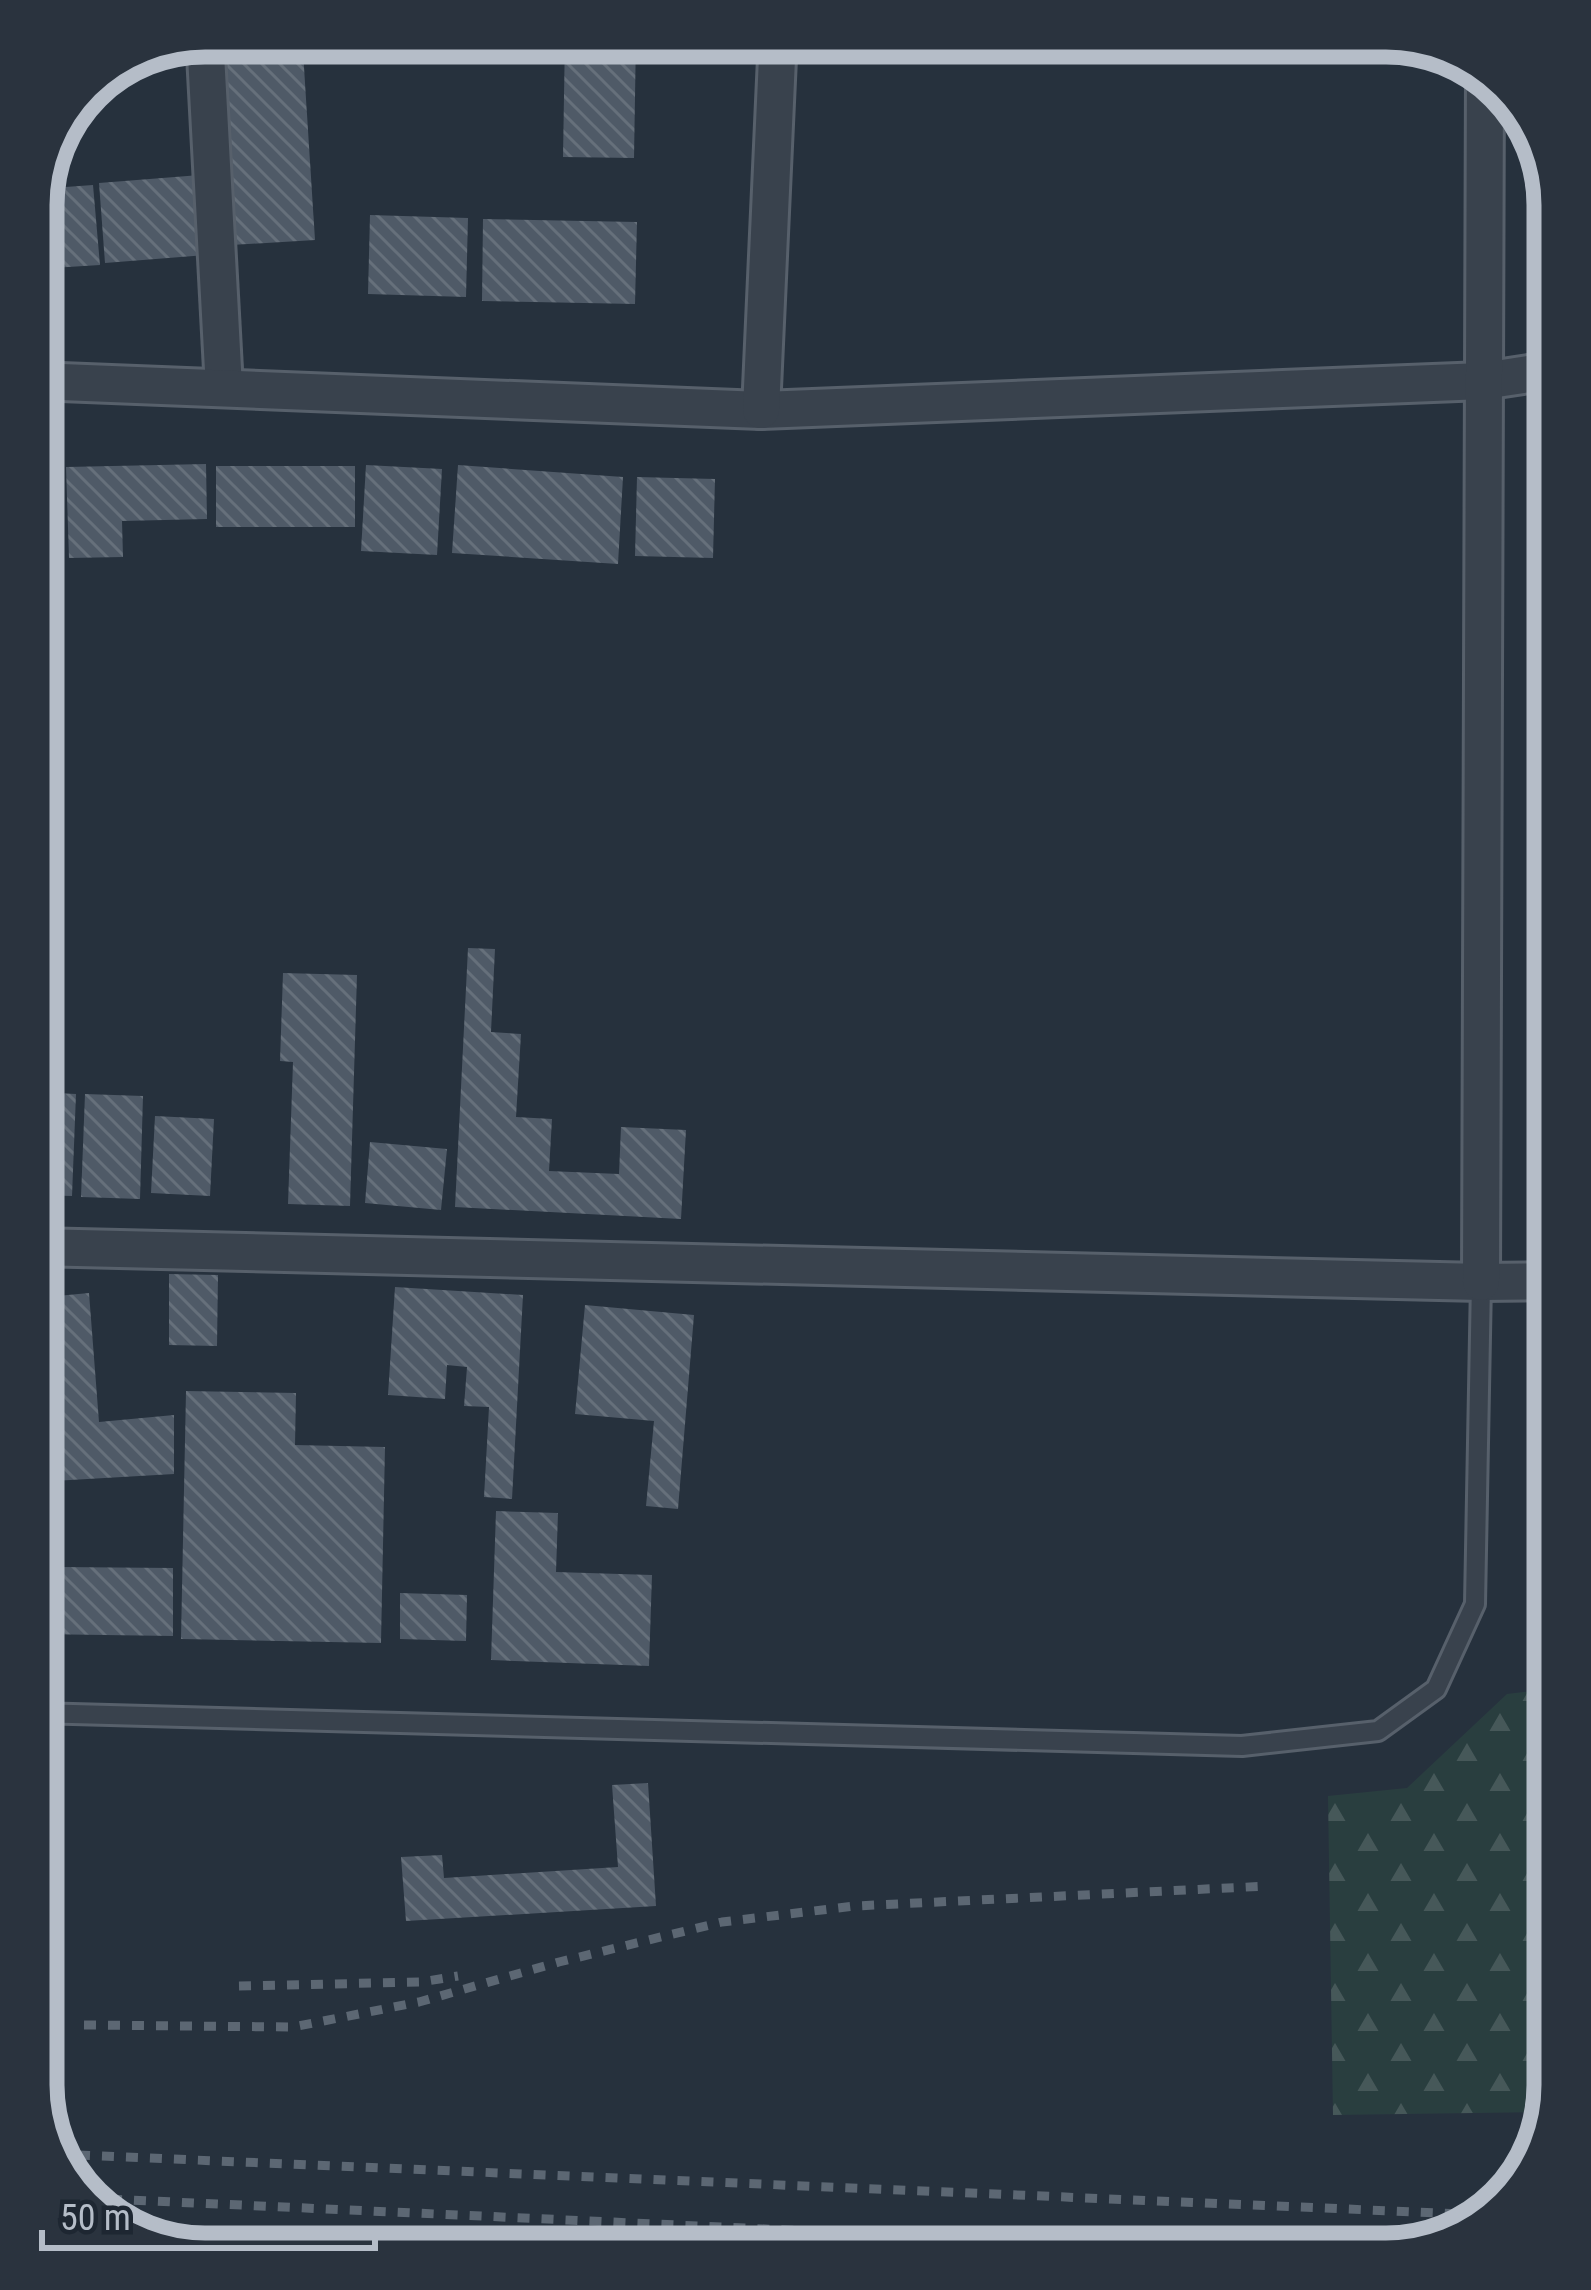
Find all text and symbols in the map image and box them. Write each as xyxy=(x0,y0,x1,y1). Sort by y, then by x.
scale bar xyxy=(42,2176,375,2250)
text: 50 m xyxy=(60,2197,131,2239)

